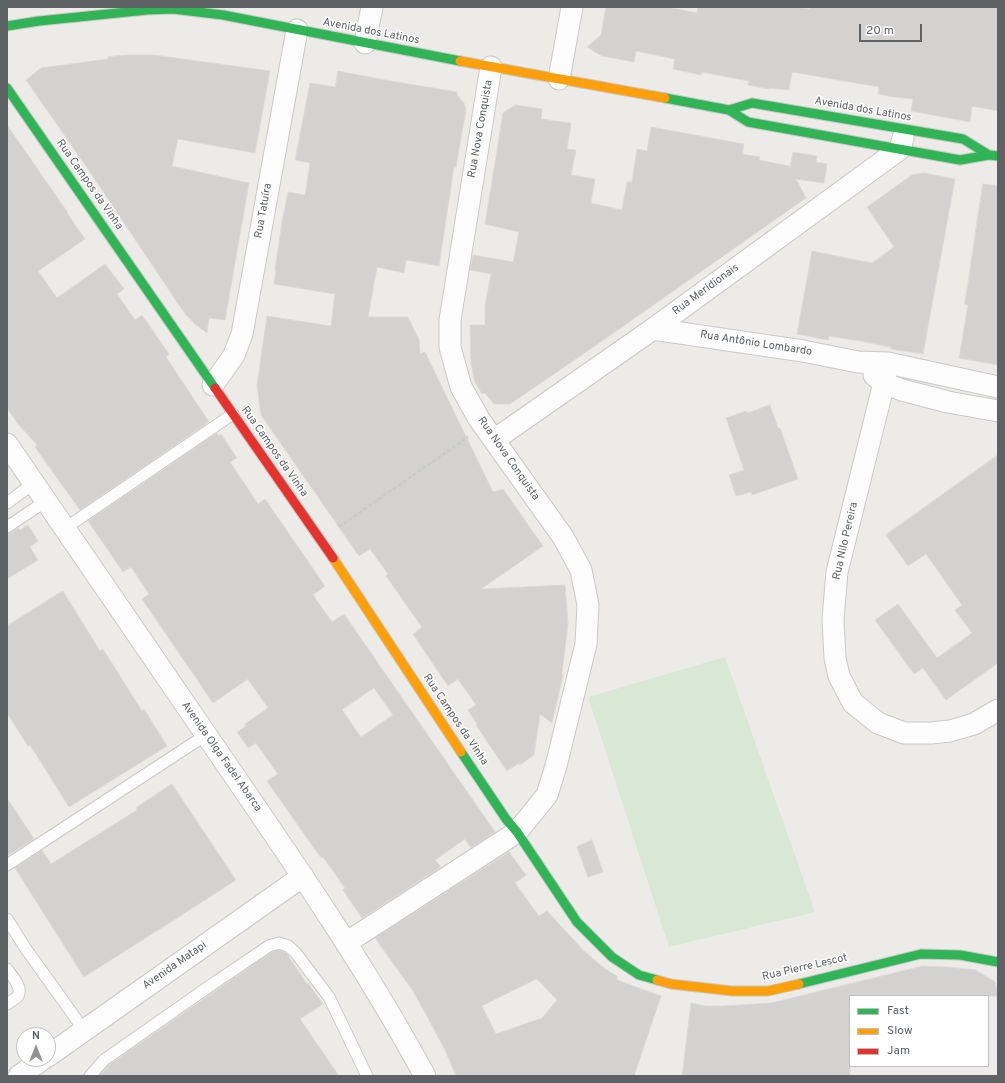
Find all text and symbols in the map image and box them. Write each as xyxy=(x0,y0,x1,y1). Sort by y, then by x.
street label: Avenida dos Latinos xyxy=(322,16,420,48)
scale bar xyxy=(861,16,924,42)
text: 20 m xyxy=(866,23,894,39)
street label: Rua Nova Conquista xyxy=(466,79,496,179)
street label: Avenida dos Latinos xyxy=(814,95,912,125)
street label: Rua Campos da Vinha xyxy=(53,137,125,233)
street label: Rua Tatuíra xyxy=(253,182,275,240)
street label: Rua Meridionais xyxy=(670,262,742,318)
street label: Rua Antônio Lombardo xyxy=(699,329,813,359)
street label: Rua Campos da Vinha xyxy=(238,404,310,500)
street label: Rua Nova Conquista xyxy=(474,415,542,503)
street label: Rua Nilo Pereira xyxy=(831,501,861,581)
street label: Rua Campos da Vinha xyxy=(420,672,490,768)
street label: Avenida Olga Fadel Abarca xyxy=(178,699,264,815)
street label: Avenida Matapi xyxy=(140,939,210,993)
street label: Rua Pierre Lescot xyxy=(761,952,849,984)
legend xyxy=(849,995,989,1067)
text: Fast xyxy=(887,1003,909,1019)
text: Slow xyxy=(887,1023,913,1039)
north arrow xyxy=(16,1027,56,1067)
text: N xyxy=(32,1029,40,1043)
text: Jam xyxy=(887,1043,910,1059)

